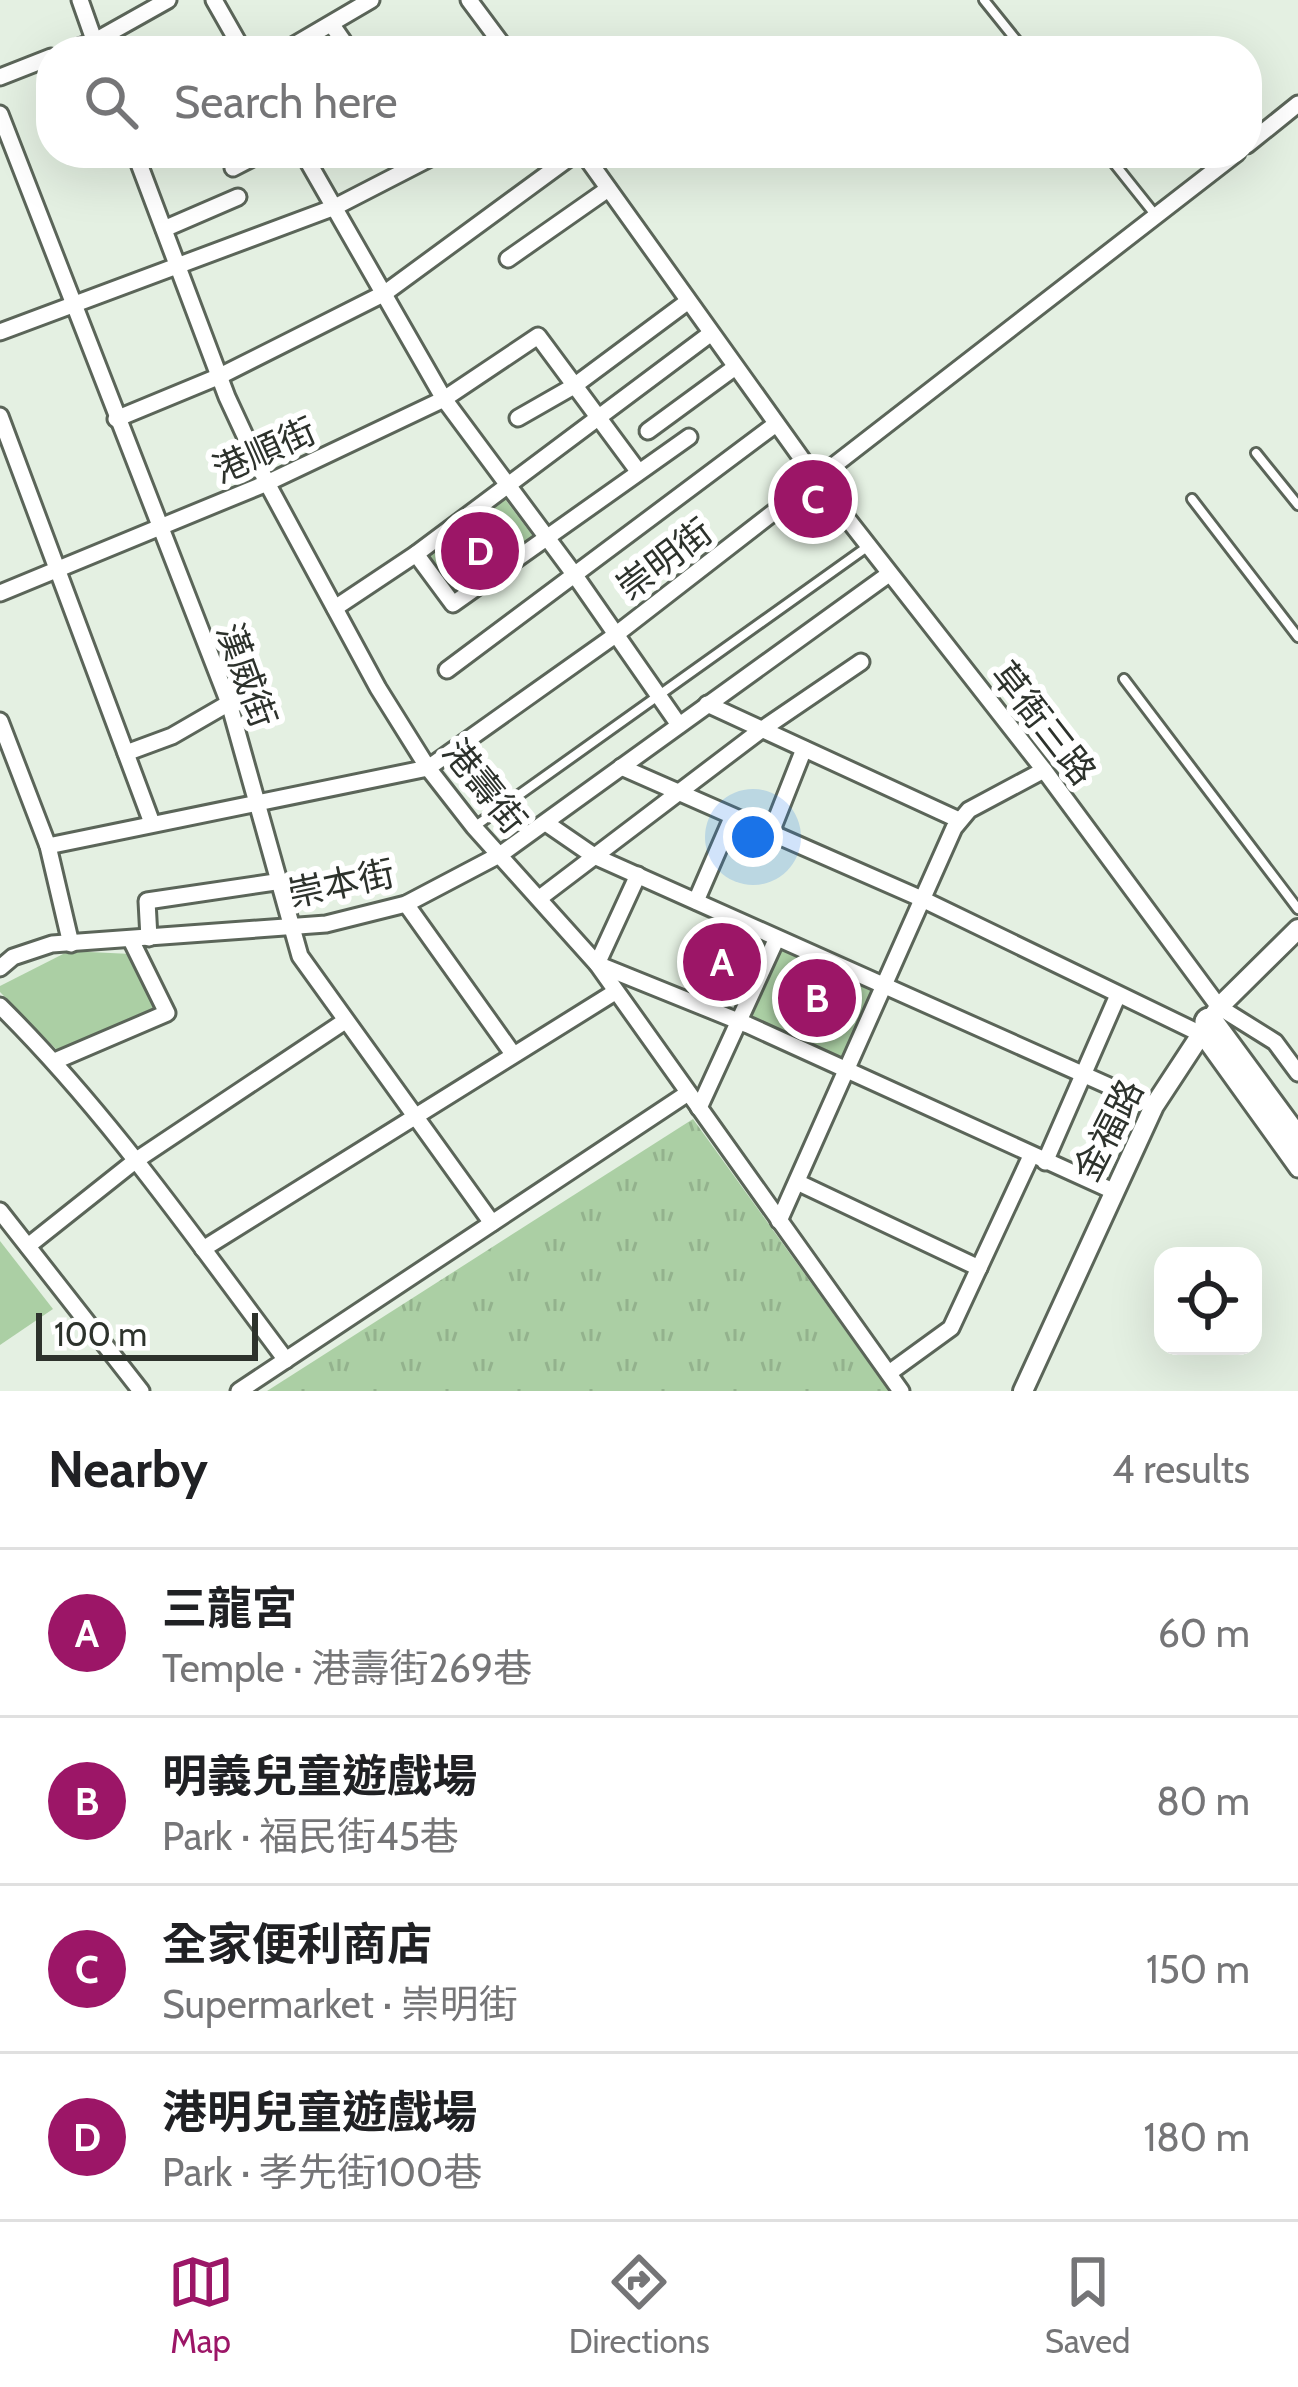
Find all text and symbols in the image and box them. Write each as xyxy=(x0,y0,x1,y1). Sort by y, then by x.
search box xyxy=(36,36,1262,168)
icon: search xyxy=(78,69,144,135)
text: Search here xyxy=(174,75,398,129)
street label: 港順街 xyxy=(206,408,322,492)
pin: C xyxy=(774,454,852,544)
pin: D xyxy=(441,506,519,596)
street label: 崇明街 xyxy=(608,509,720,609)
street label: 漢威街 xyxy=(208,617,286,733)
street label: 草衙三路 xyxy=(982,653,1106,793)
street label: 港壽街 xyxy=(434,730,536,842)
your location xyxy=(723,807,783,867)
street label: 崇本街 xyxy=(284,850,398,916)
pin: A xyxy=(683,917,761,1007)
pin: B xyxy=(778,953,856,1043)
street label: 金福路 xyxy=(1064,1072,1152,1188)
map controls xyxy=(1154,1247,1262,1355)
button: locate xyxy=(1154,1247,1262,1355)
scale bar xyxy=(36,1307,258,1360)
text: 100 m xyxy=(54,1314,147,1354)
text: Nearby xyxy=(48,1438,208,1500)
text: 4 results xyxy=(1112,1445,1250,1493)
text: 三龍宮 xyxy=(162,1581,297,1635)
text: A xyxy=(75,1609,99,1657)
text: 60 m xyxy=(1158,1609,1250,1657)
text: Temple · 港壽街269巷 xyxy=(162,1644,532,1692)
text: 明義兒童遊戲場 xyxy=(162,1749,477,1803)
text: B xyxy=(75,1777,99,1825)
text: 80 m xyxy=(1156,1777,1250,1825)
text: Park · 福民街45巷 xyxy=(162,1812,459,1860)
text: 全家便利商店 xyxy=(162,1917,432,1971)
text: C xyxy=(75,1945,99,1993)
text: 150 m xyxy=(1146,1945,1250,1993)
text: Supermarket · 崇明街 xyxy=(162,1980,518,2028)
text: 港明兒童遊戲場 xyxy=(162,2085,477,2139)
text: D xyxy=(73,2113,101,2161)
text: 180 m xyxy=(1143,2113,1250,2161)
text: Park · 孝先街100巷 xyxy=(162,2148,482,2196)
tab: Map xyxy=(168,2249,234,2361)
tab: Directions xyxy=(569,2249,710,2361)
tab: Saved xyxy=(1045,2249,1130,2361)

